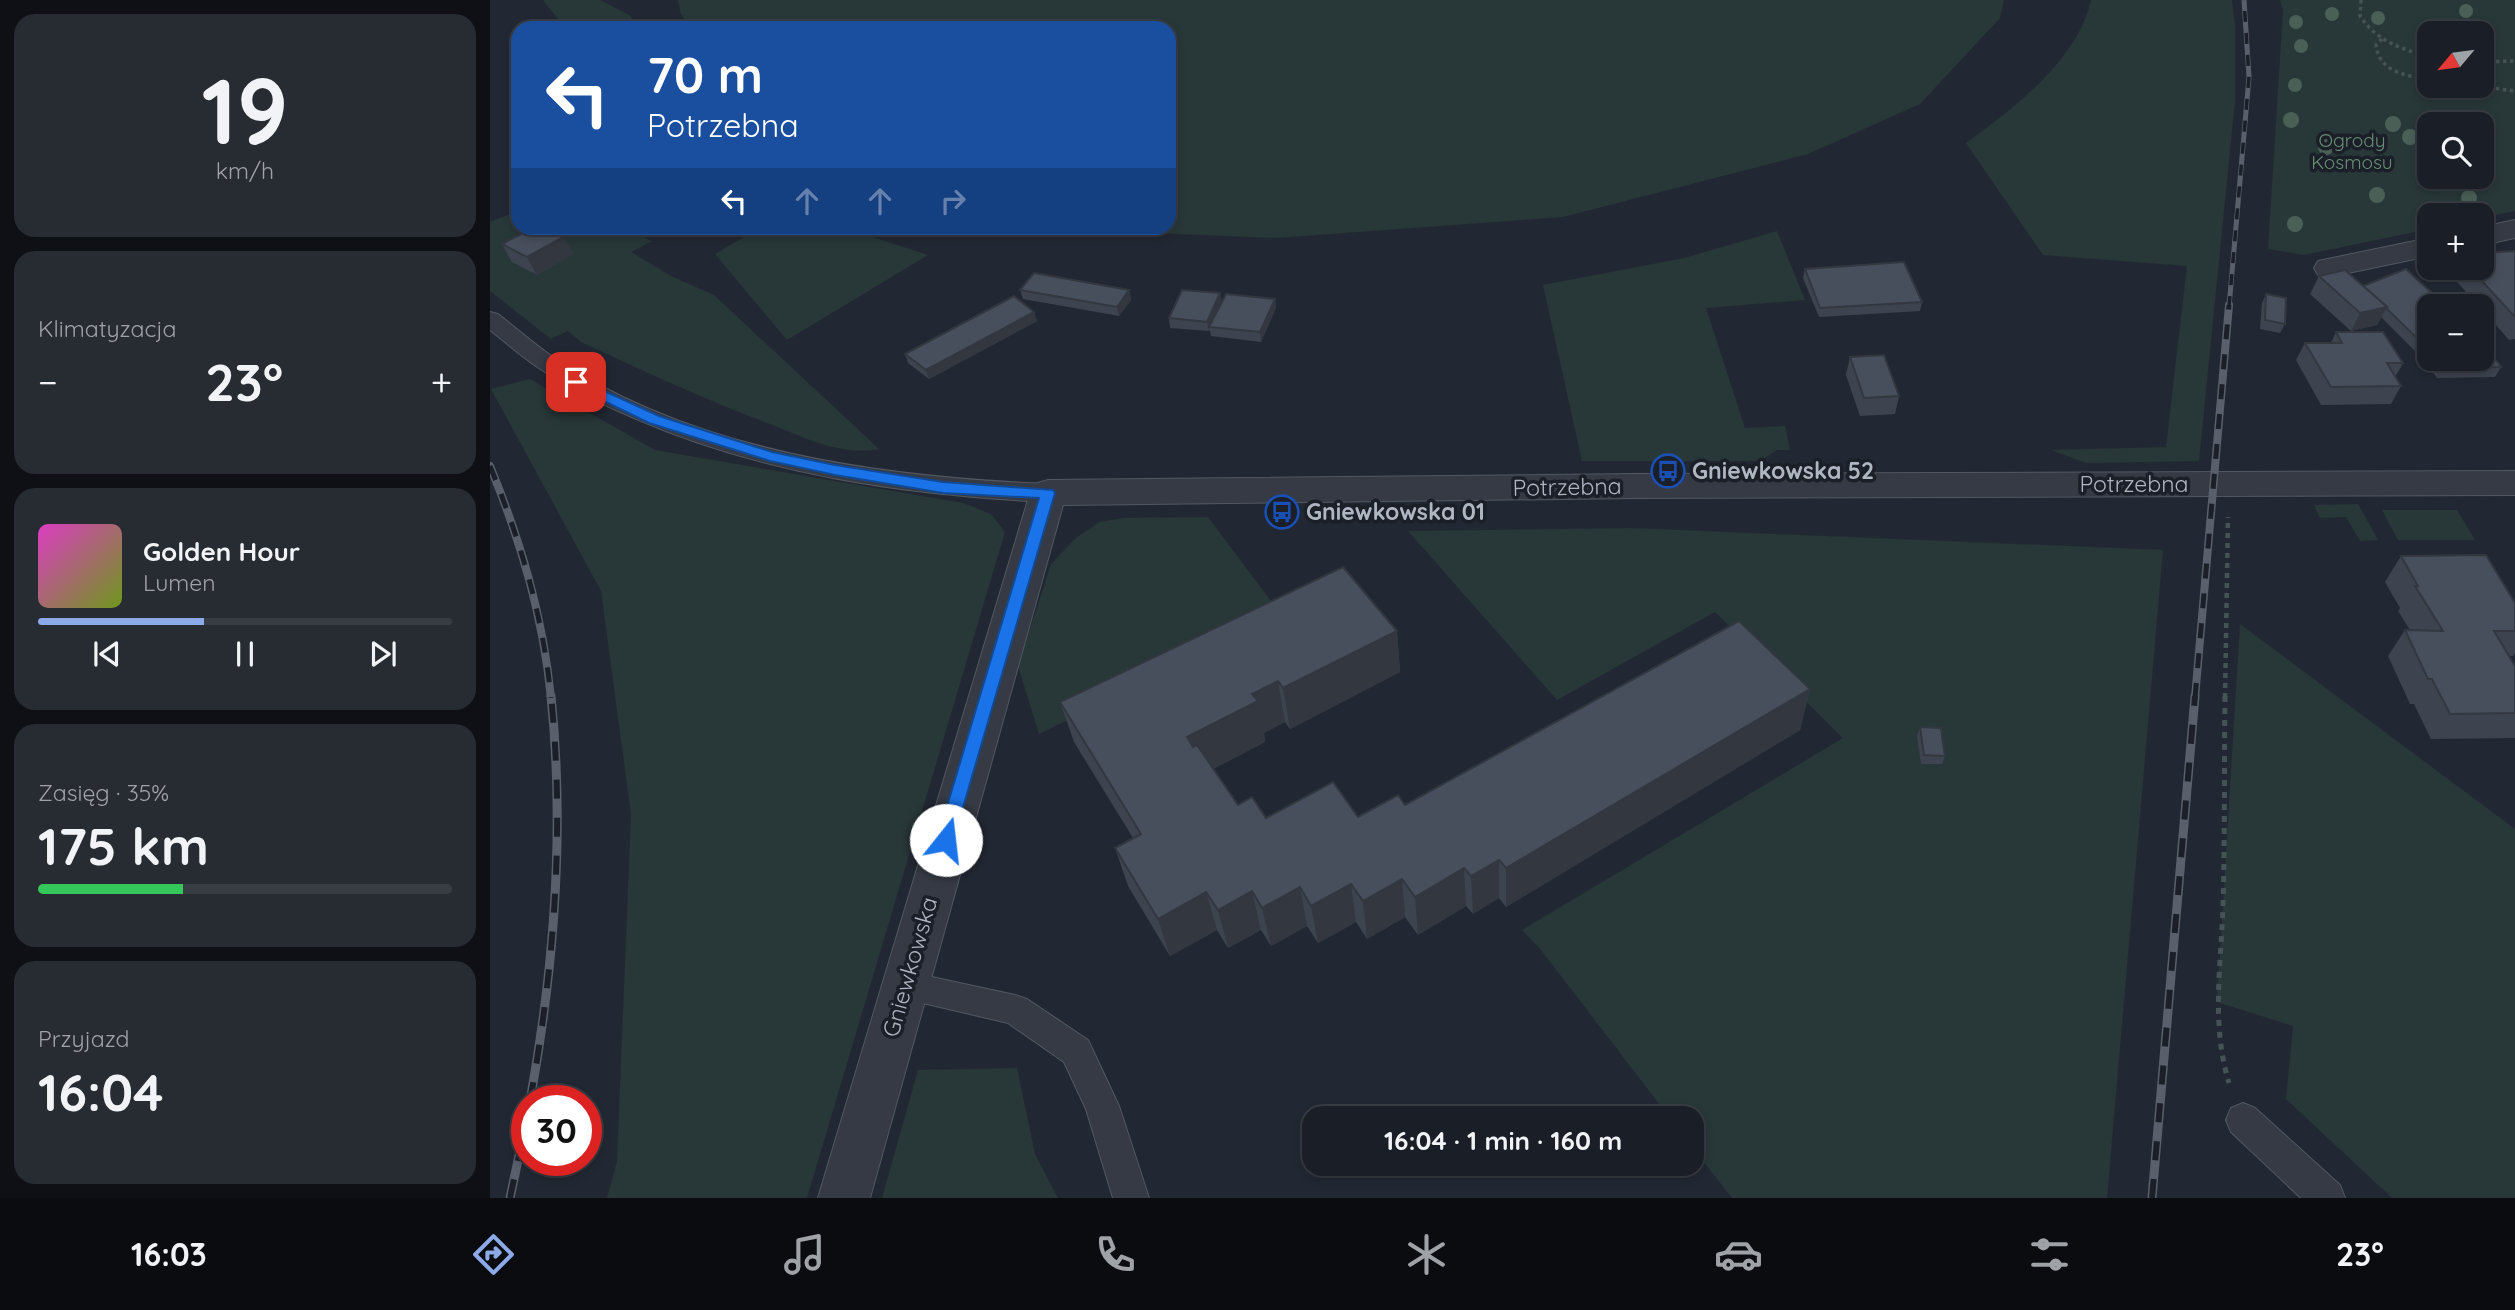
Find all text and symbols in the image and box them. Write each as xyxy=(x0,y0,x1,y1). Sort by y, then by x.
north arrow xyxy=(2417,21,2494,98)
map controls xyxy=(2417,21,2494,371)
text: 70 m xyxy=(647,44,763,105)
icon: left xyxy=(532,49,623,140)
text: 19 xyxy=(201,53,289,167)
text: Potrzebna xyxy=(647,105,799,145)
button: search xyxy=(2417,112,2494,189)
park label: Ogrody Kosmosu xyxy=(2311,128,2393,174)
text: km/h xyxy=(216,156,274,185)
icon: left xyxy=(715,182,753,220)
icon: ahead xyxy=(788,182,826,220)
icon: ahead xyxy=(861,182,899,220)
icon: right xyxy=(934,182,972,220)
button: + xyxy=(2417,203,2494,280)
button: − xyxy=(2417,294,2494,371)
text: Klimatyzacja xyxy=(38,314,177,343)
text: 23° xyxy=(205,349,283,414)
pin xyxy=(546,352,606,412)
text: − xyxy=(38,358,58,406)
text: + xyxy=(431,358,452,406)
icon: arrive xyxy=(557,363,595,401)
bus stop icon: Gniewkowska 52 xyxy=(1649,452,1687,490)
place label: Gniewkowska 52 xyxy=(1692,456,1874,485)
street label: Potrzebna xyxy=(2080,469,2188,498)
street label: Potrzebna xyxy=(1512,471,1622,502)
bus stop icon: Gniewkowska 01 xyxy=(1263,493,1301,531)
place label: Gniewkowska 01 xyxy=(1306,497,1485,526)
text: Golden Hour xyxy=(143,535,300,568)
text: Lumen xyxy=(143,568,216,597)
icon: previous xyxy=(88,635,126,673)
icon: pause xyxy=(226,635,264,673)
icon: next xyxy=(364,635,402,673)
text: Zasięg · 35% xyxy=(38,778,169,807)
position arrow xyxy=(909,803,983,877)
text: 175 km xyxy=(38,813,209,878)
street label: Gniewkowska xyxy=(876,894,943,1040)
text: Przyjazd xyxy=(38,1024,130,1053)
text: 16:04 xyxy=(38,1059,164,1124)
speed limit sign: 30 xyxy=(511,1085,602,1176)
text: 16:04 · 1 min · 160 m xyxy=(1384,1124,1622,1157)
icon: directions xyxy=(469,1230,518,1279)
icon: music xyxy=(780,1230,829,1279)
icon: phone xyxy=(1091,1230,1140,1279)
icon: climate xyxy=(1402,1230,1451,1279)
icon: car xyxy=(1714,1230,1763,1279)
icon: filters xyxy=(2025,1230,2074,1279)
text: 16:03 xyxy=(131,1234,207,1274)
text: 23° xyxy=(2336,1234,2384,1274)

